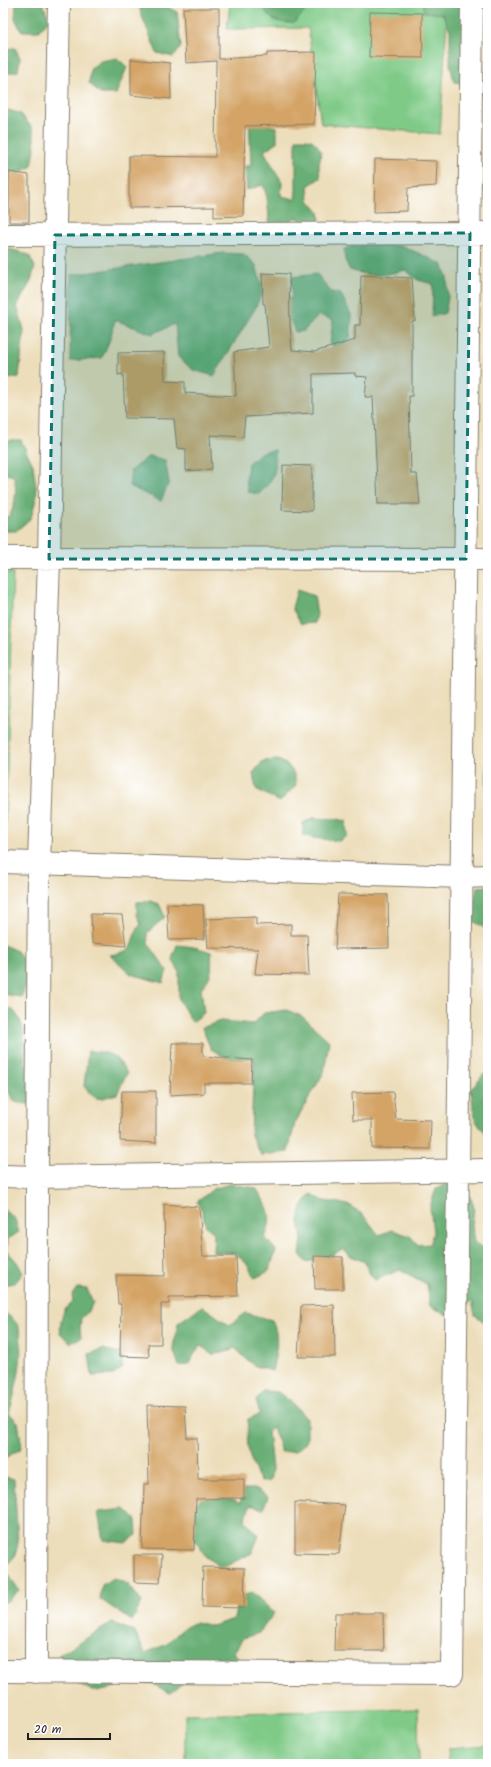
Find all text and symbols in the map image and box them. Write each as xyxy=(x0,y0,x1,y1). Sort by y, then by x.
scale bar xyxy=(28,1715,110,1741)
text: 20 m xyxy=(34,1720,62,1739)

